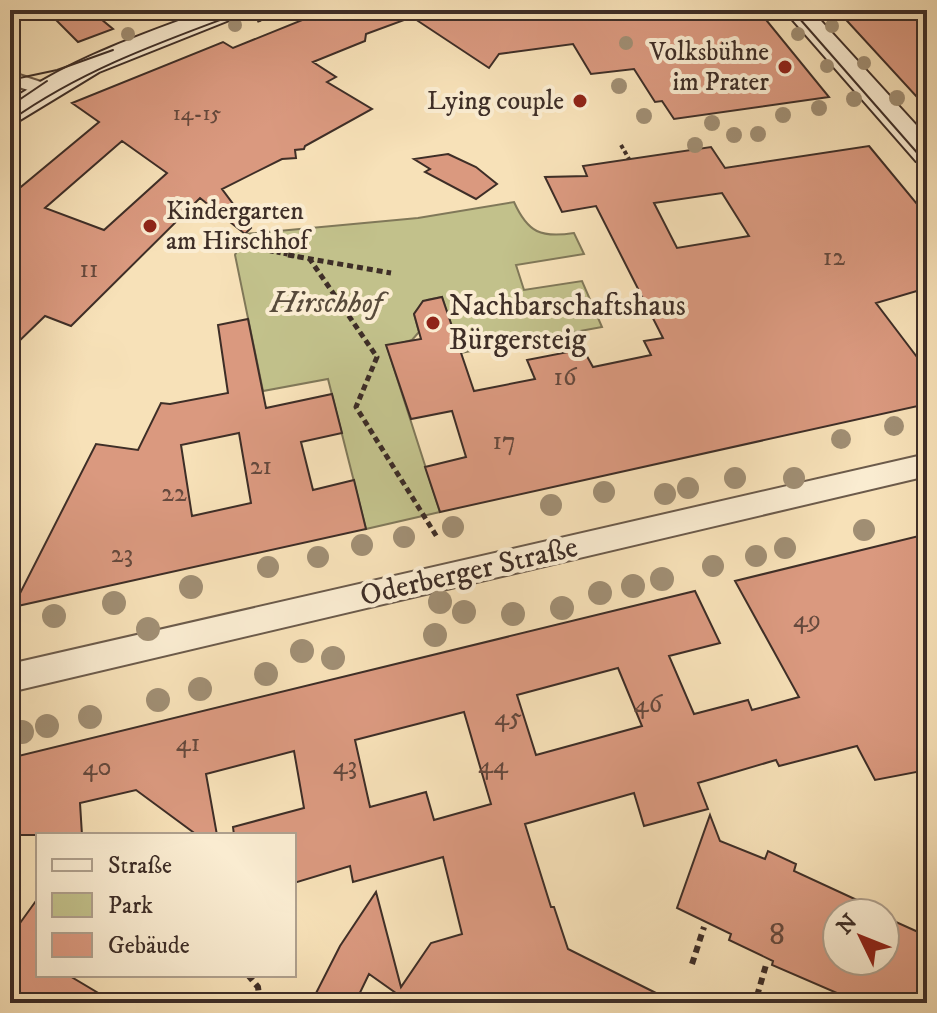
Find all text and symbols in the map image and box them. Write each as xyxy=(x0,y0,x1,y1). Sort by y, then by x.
place label: Volksbühne im Prater xyxy=(648,36,769,99)
marker: Volksbühne im Prater xyxy=(776,58,794,76)
place label: Lying couple xyxy=(427,85,564,118)
marker: Lying couple xyxy=(571,92,589,110)
house number: 14-15 xyxy=(173,100,221,127)
place label: Kindergarten am Hirschhof xyxy=(166,195,312,258)
marker: Kindergarten am Hirschhof xyxy=(141,217,159,235)
house number: 12 xyxy=(823,241,845,274)
house number: 11 xyxy=(79,253,99,286)
park label: Hirschhof xyxy=(269,285,389,322)
place label: Nachbarschaftshaus Bürgersteig xyxy=(449,288,686,359)
marker: Nachbarschaftshaus Bürgersteig xyxy=(424,314,442,332)
house number: 16 xyxy=(554,361,578,394)
house number: 17 xyxy=(492,425,516,458)
house number: 21 xyxy=(250,450,272,483)
house number: 22 xyxy=(161,477,187,510)
street label: Oderberger Straße xyxy=(357,529,581,615)
house number: 23 xyxy=(111,538,133,571)
house number: 49 xyxy=(793,603,821,636)
house number: 46 xyxy=(634,688,664,721)
house number: 45 xyxy=(494,701,522,734)
house number: 41 xyxy=(176,727,200,760)
house number: 44 xyxy=(478,749,509,782)
house number: 43 xyxy=(333,750,357,783)
house number: 40 xyxy=(83,751,111,784)
legend xyxy=(36,833,296,977)
text: Straße xyxy=(108,851,172,881)
text: Park xyxy=(108,891,153,921)
north arrow xyxy=(821,897,901,977)
text: N xyxy=(831,909,864,940)
house number: 8 xyxy=(769,915,785,955)
text: Gebäude xyxy=(108,931,190,961)

